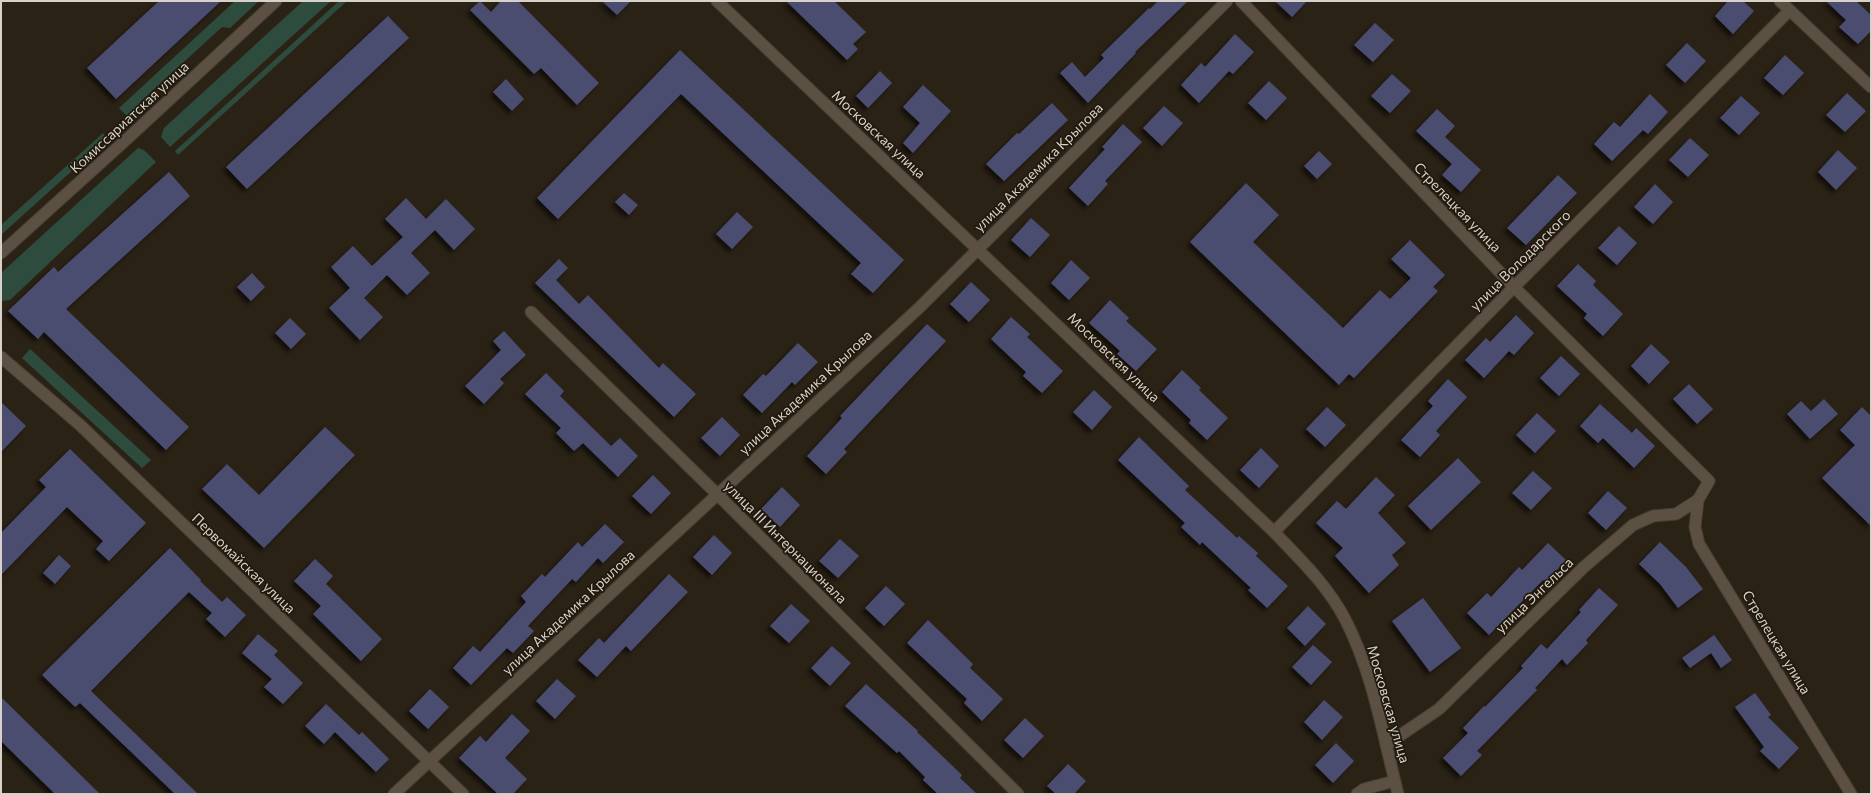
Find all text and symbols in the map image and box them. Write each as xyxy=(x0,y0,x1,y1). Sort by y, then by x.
street label: Комиссариатская улица xyxy=(66,57,192,177)
street label: Московская улица xyxy=(829,86,929,182)
street label: улица Академика Крылова xyxy=(970,99,1106,235)
street label: Стрелецкая улица xyxy=(1411,159,1505,255)
street label: улица Володарского xyxy=(1466,206,1574,314)
street label: Московская улица xyxy=(1064,309,1164,405)
street label: улица Академика Крылова xyxy=(735,326,875,458)
street label: улица III Интернационала xyxy=(721,477,851,607)
street label: Первомайская улица xyxy=(189,509,299,617)
street label: улица Академика Крылова xyxy=(498,546,638,678)
street label: улица Энгельса xyxy=(1492,554,1576,636)
street label: Стрелецкая улица xyxy=(1739,587,1815,697)
street label: Московская улица xyxy=(1364,643,1414,765)

